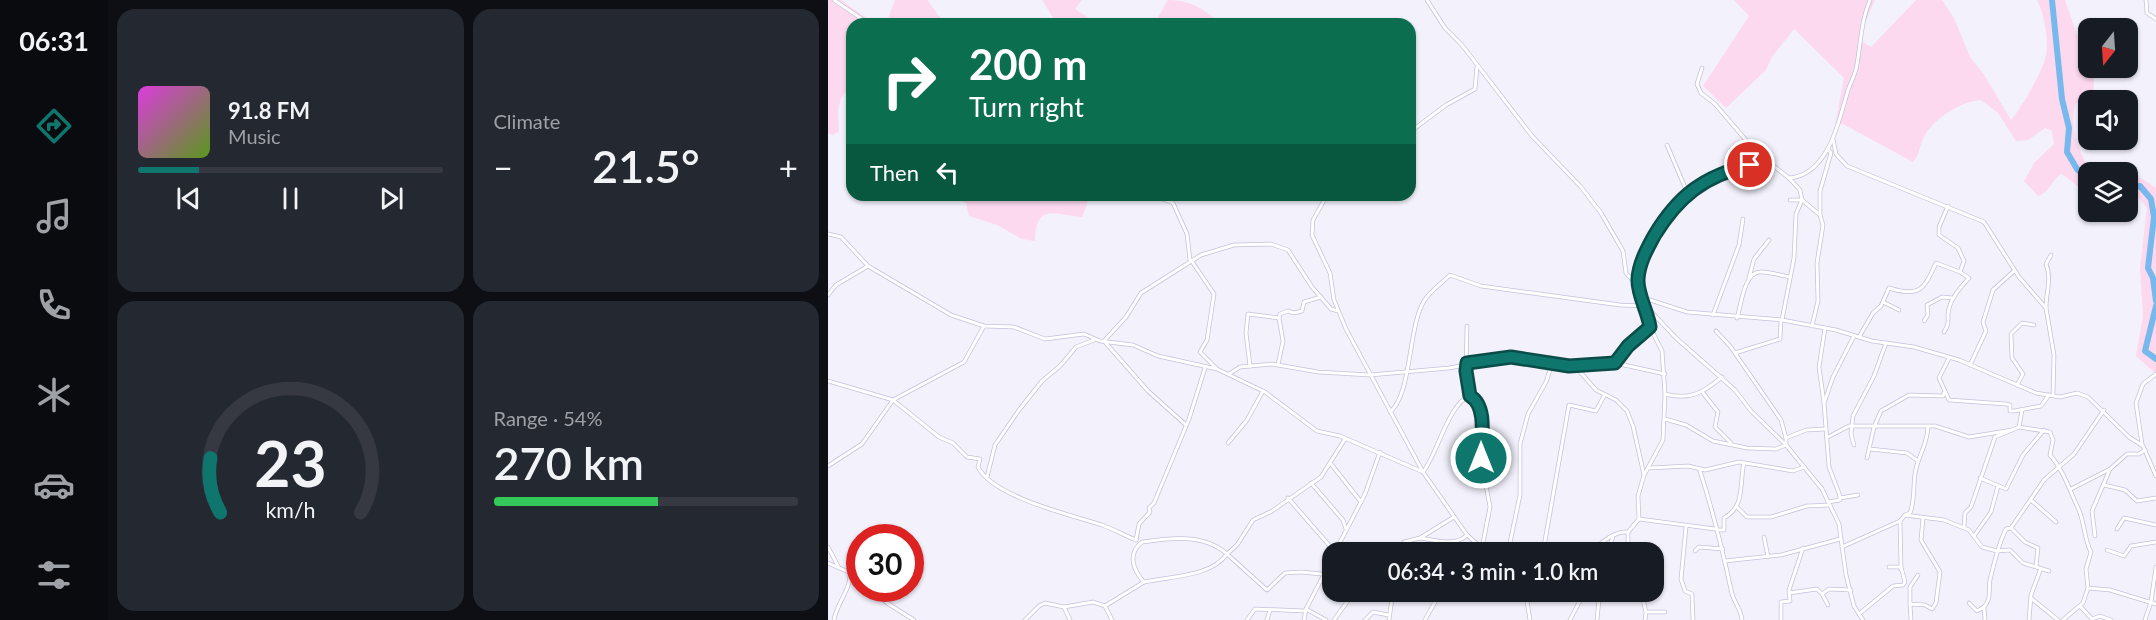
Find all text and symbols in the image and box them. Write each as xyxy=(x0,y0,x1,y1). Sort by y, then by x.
north arrow xyxy=(2078,18,2138,78)
map controls xyxy=(2078,18,2138,222)
text: 06:31 xyxy=(19,24,89,57)
text: 200 m xyxy=(969,39,1087,89)
icon: right xyxy=(870,42,948,120)
text: Turn right xyxy=(969,90,1084,123)
button: sound xyxy=(2078,90,2138,150)
text: 91.8 FM xyxy=(228,97,310,124)
icon: directions xyxy=(33,105,75,147)
text: Climate xyxy=(494,109,560,133)
text: Music xyxy=(228,124,281,148)
text: 21.5° xyxy=(592,139,700,193)
pin xyxy=(1724,139,1775,190)
text: − xyxy=(494,147,513,187)
text: + xyxy=(779,147,798,187)
icon: arrive xyxy=(1733,148,1766,181)
icon: left xyxy=(931,156,964,189)
text: Then xyxy=(870,159,919,186)
button: layers xyxy=(2078,162,2138,222)
icon: previous xyxy=(172,182,205,215)
icon: pause xyxy=(274,182,307,215)
icon: next xyxy=(375,182,408,215)
icon: music xyxy=(33,195,75,237)
icon: phone xyxy=(33,284,75,326)
icon: climate xyxy=(33,374,75,416)
text: Range · 54% xyxy=(494,406,602,430)
text: 23 xyxy=(254,425,326,500)
position arrow xyxy=(1449,426,1513,490)
text: 270 km xyxy=(494,436,644,490)
icon: car xyxy=(33,464,75,506)
text: km/h xyxy=(265,497,315,523)
speed limit sign: 30 xyxy=(846,524,924,602)
icon: filters xyxy=(33,554,75,596)
text: 06:34 · 3 min · 1.0 km xyxy=(1388,558,1598,585)

